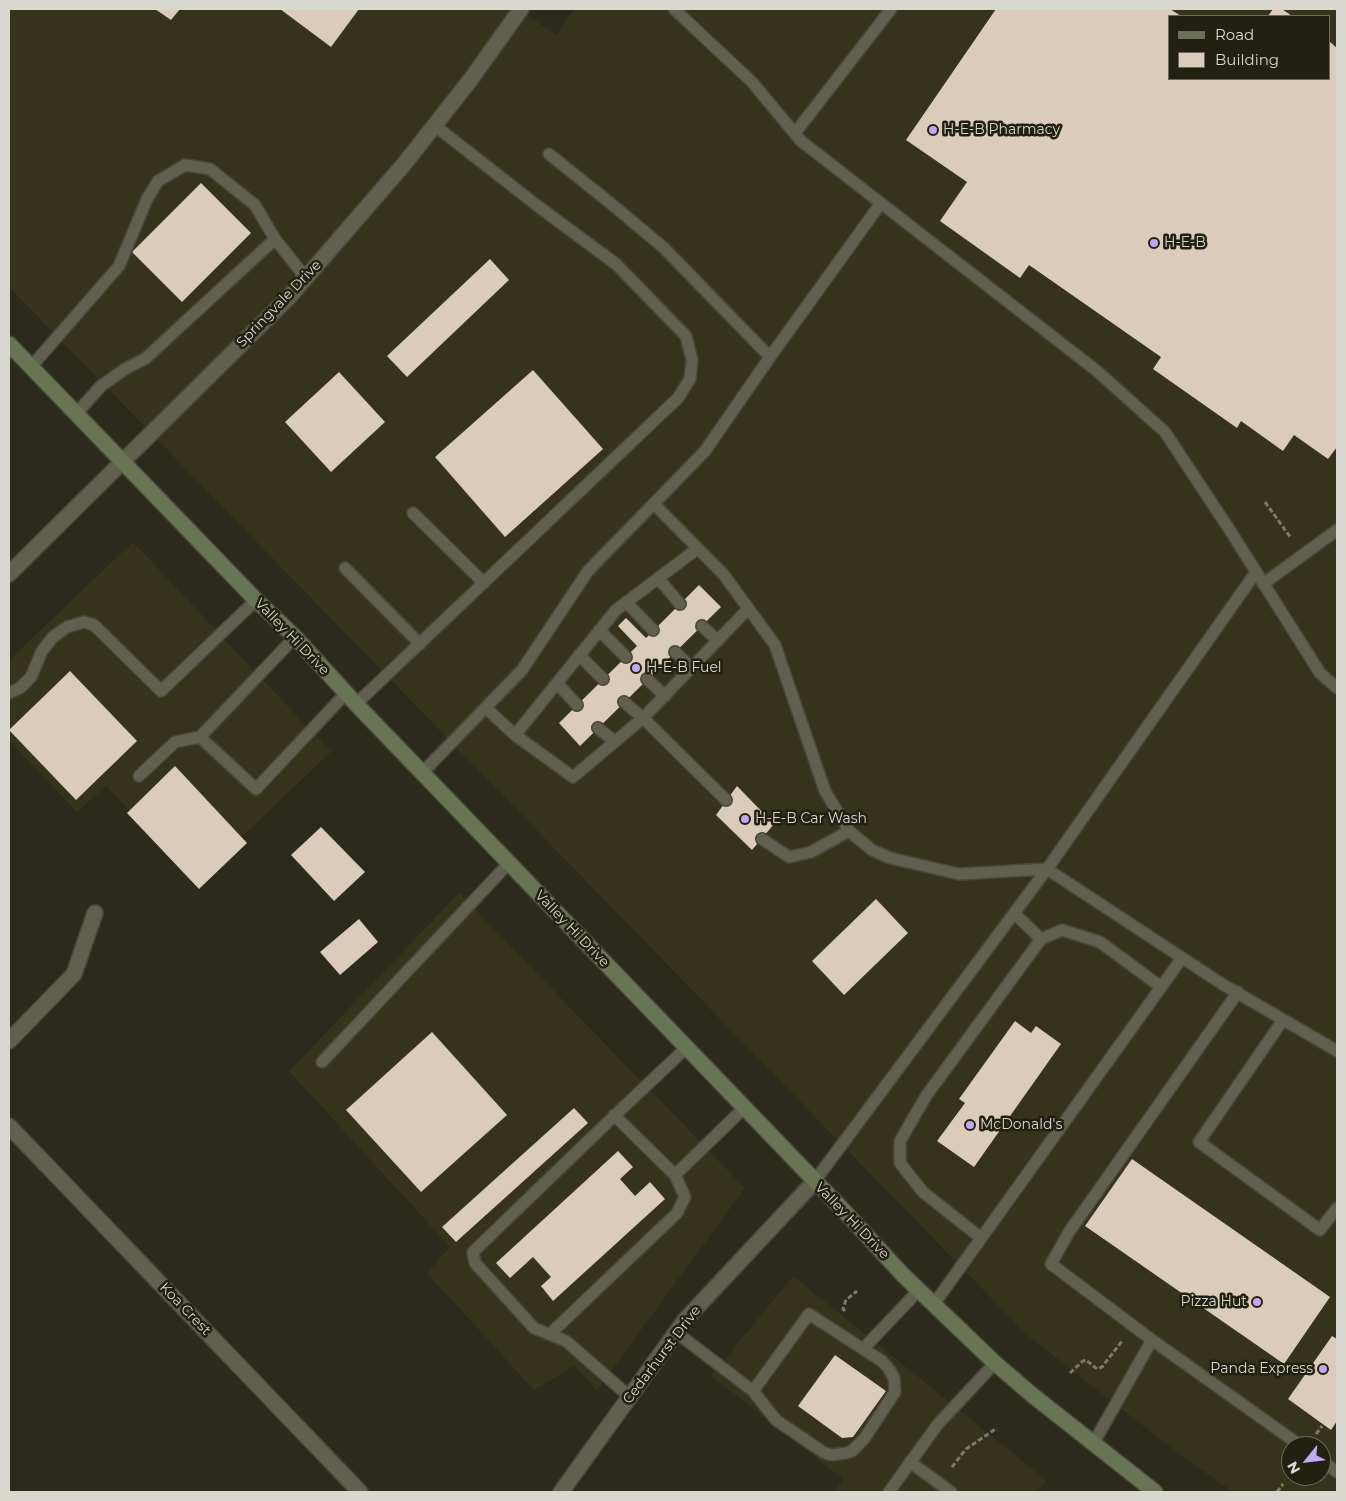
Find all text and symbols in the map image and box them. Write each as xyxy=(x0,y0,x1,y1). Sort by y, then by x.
legend xyxy=(1168,15,1331,80)
text: Road xyxy=(1215,25,1254,44)
text: Building xyxy=(1215,50,1279,69)
place label: H-E-B Pharmacy xyxy=(943,122,1060,138)
marker: H-E-B Pharmacy xyxy=(927,124,939,136)
place label: H-E-B xyxy=(1164,235,1206,251)
marker: H-E-B xyxy=(1148,237,1160,249)
street label: Springvale Drive xyxy=(233,257,325,351)
street label: Valley Hi Drive xyxy=(251,595,333,679)
place label: H-E-B Fuel xyxy=(646,660,722,676)
marker: H-E-B Fuel xyxy=(630,662,642,674)
place label: H-E-B Car Wash xyxy=(755,811,867,827)
marker: H-E-B Car Wash xyxy=(739,813,751,825)
street label: Valley Hi Drive xyxy=(531,887,613,971)
place label: McDonald's xyxy=(980,1117,1062,1133)
marker: McDonald's xyxy=(964,1119,976,1131)
street label: Valley Hi Drive xyxy=(811,1179,893,1263)
street label: Koa Crest xyxy=(156,1279,214,1339)
place label: Pizza Hut xyxy=(1180,1294,1247,1310)
marker: Pizza Hut xyxy=(1251,1296,1263,1308)
street label: Cedarhurst Drive xyxy=(620,1303,704,1407)
place label: Panda Express xyxy=(1210,1361,1313,1377)
marker: Panda Express xyxy=(1317,1363,1329,1375)
north arrow xyxy=(1281,1436,1331,1486)
text: N xyxy=(1283,1458,1304,1477)

